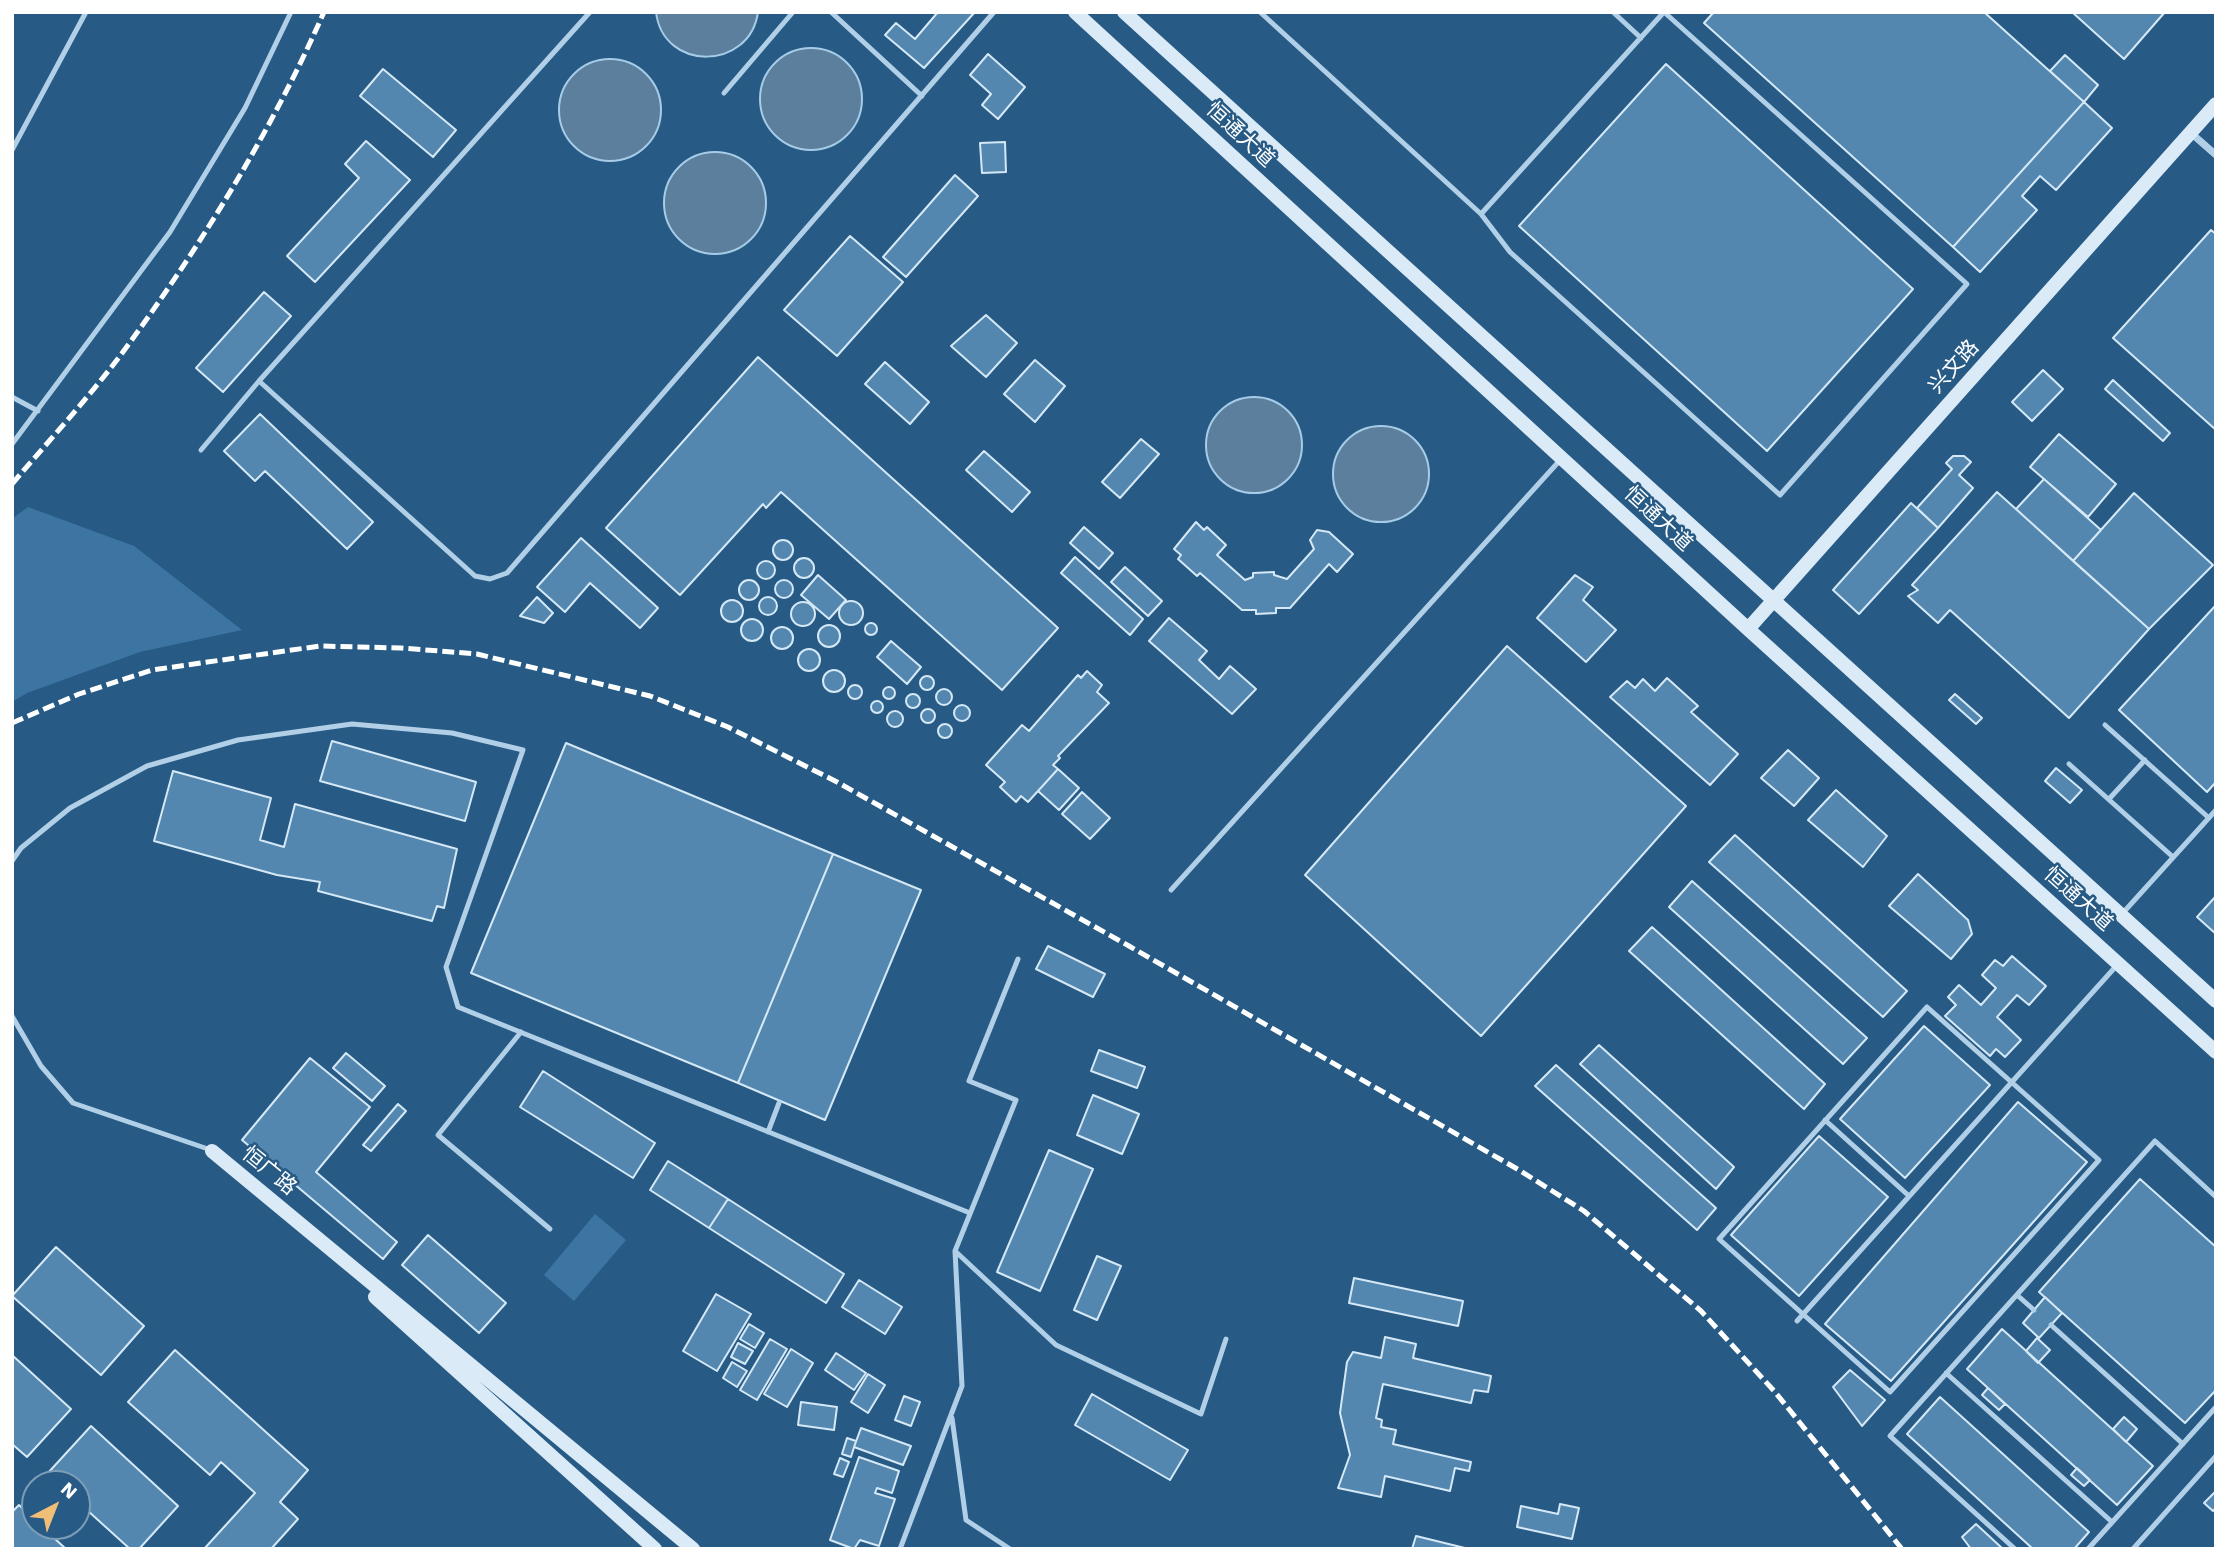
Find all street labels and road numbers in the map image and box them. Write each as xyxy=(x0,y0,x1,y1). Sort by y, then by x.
street label: 恒通大道 xyxy=(1201,97,1279,173)
street label: 兴文路 xyxy=(1924,335,1984,399)
street label: 恒通大道 xyxy=(1619,481,1697,557)
street label: 恒通大道 xyxy=(2038,862,2118,936)
street label: 恒广路 xyxy=(237,1141,301,1201)

